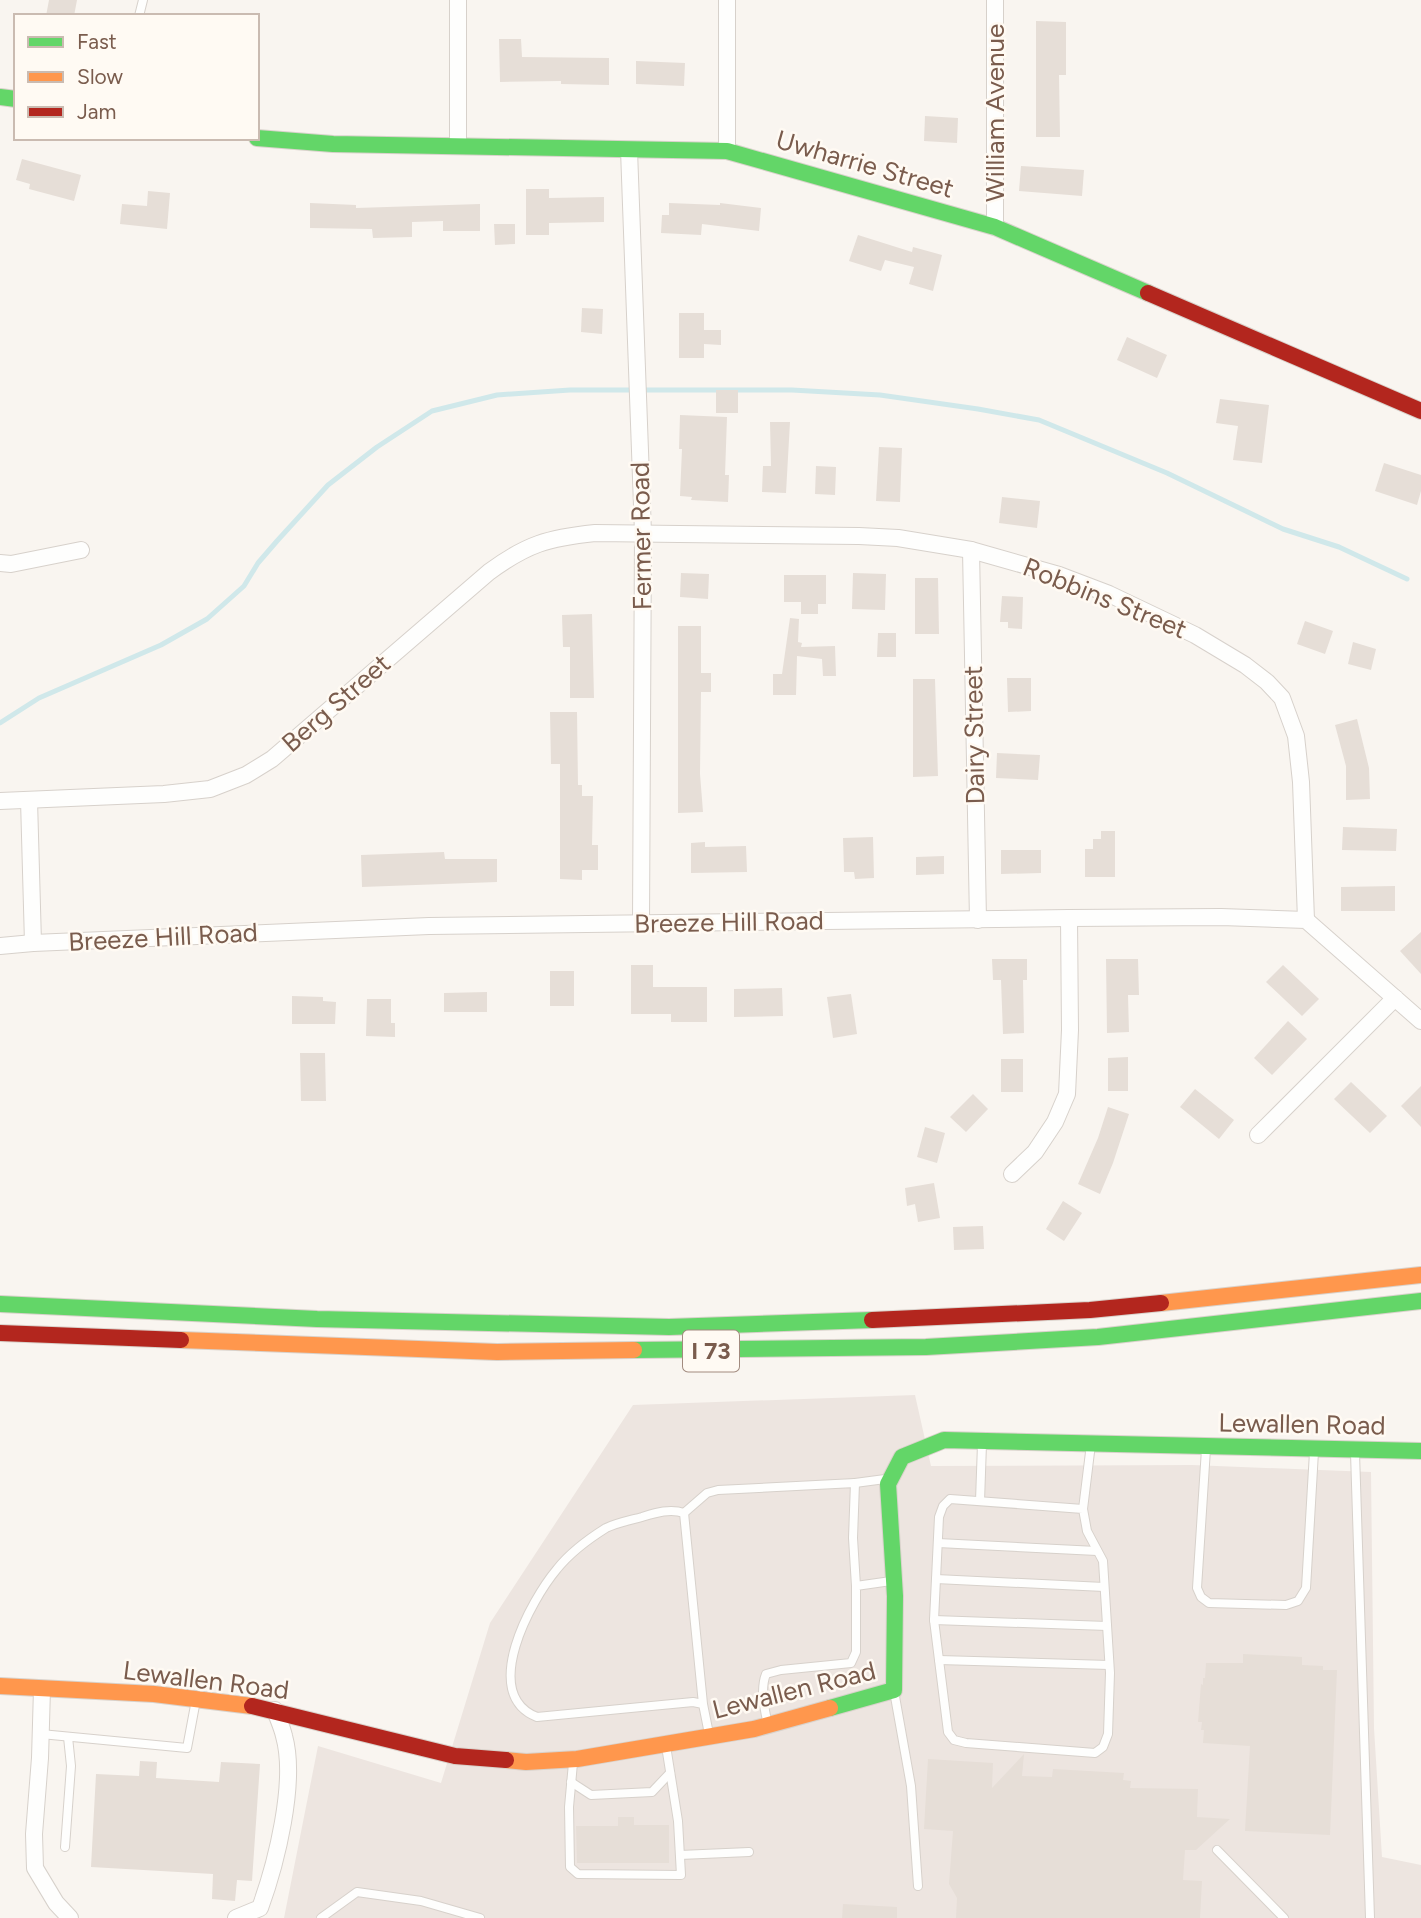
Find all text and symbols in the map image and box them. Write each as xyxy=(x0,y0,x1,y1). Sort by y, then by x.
legend xyxy=(14,14,259,140)
street label: William Avenue xyxy=(979,24,1011,202)
text: Fast xyxy=(77,29,117,54)
text: Slow xyxy=(77,64,123,89)
text: Jam xyxy=(77,99,116,124)
street label: Uwharrie Street xyxy=(772,123,958,205)
street label: Fermer Road xyxy=(624,462,658,610)
street label: Robbins Street xyxy=(1018,551,1192,645)
street label: Berg Street xyxy=(275,647,397,759)
street label: Dairy Street xyxy=(957,665,991,805)
street label: Breeze Hill Road xyxy=(634,904,824,940)
street label: Breeze Hill Road xyxy=(67,916,259,958)
road number: I 73 xyxy=(683,1330,739,1372)
street label: Lewallen Road xyxy=(1218,1407,1386,1441)
street label: Lewallen Road xyxy=(121,1654,291,1706)
street label: Lewallen Road xyxy=(709,1654,879,1726)

